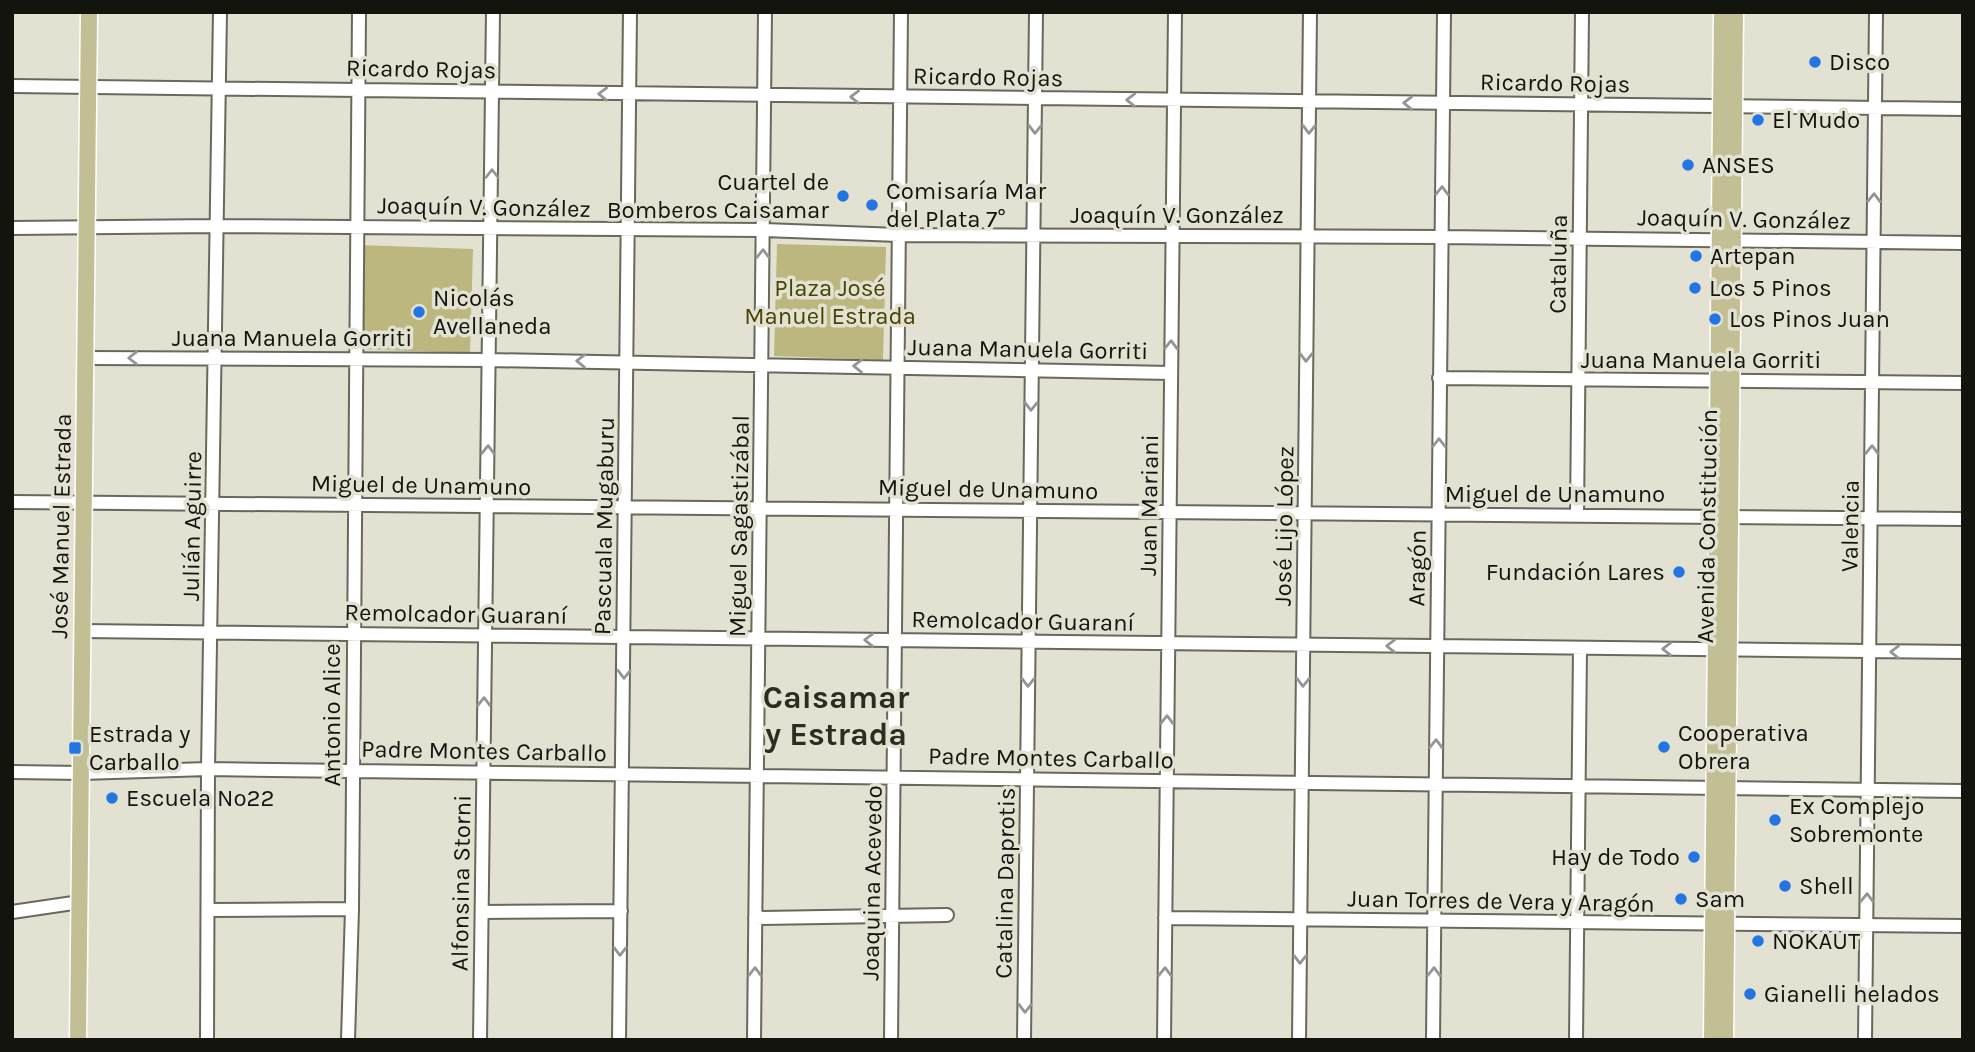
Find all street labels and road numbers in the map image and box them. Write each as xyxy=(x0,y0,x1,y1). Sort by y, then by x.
street label: Ricardo Rojas xyxy=(346,54,496,84)
street label: Ricardo Rojas xyxy=(913,62,1063,92)
street label: Ricardo Rojas xyxy=(1480,68,1630,98)
street label: Joaquín V. González xyxy=(377,191,591,223)
street label: Joaquín V. González xyxy=(1070,201,1284,229)
street label: Joaquín V. González xyxy=(1637,203,1851,235)
street label: Cataluña xyxy=(1543,214,1573,314)
street label: Juana Manuela Gorriti xyxy=(172,324,412,352)
street label: Juana Manuela Gorriti xyxy=(907,333,1149,365)
street label: Juana Manuela Gorriti xyxy=(1581,346,1821,374)
street label: Avenida Constitución xyxy=(1691,409,1723,643)
street label: José Manuel Estrada xyxy=(45,413,77,639)
street label: Miguel Sagastizábal xyxy=(723,415,755,637)
street label: Pascuala Mugaburu xyxy=(588,417,620,635)
street label: Juan Mariani xyxy=(1134,434,1164,576)
street label: José Lijo López xyxy=(1269,446,1299,606)
street label: Julián Aguirre xyxy=(177,451,207,601)
street label: Miguel de Unamuno xyxy=(311,469,531,501)
street label: Miguel de Unamuno xyxy=(878,473,1098,505)
street label: Miguel de Unamuno xyxy=(1445,480,1665,508)
street label: Valencia xyxy=(1835,480,1865,572)
street label: Aragón xyxy=(1402,529,1432,607)
street label: Remolcador Guaraní xyxy=(344,598,569,630)
street label: Remolcador Guaraní xyxy=(911,605,1136,637)
street label: Antonio Alice xyxy=(318,643,346,787)
street label: Padre Montes Carballo xyxy=(361,735,607,767)
street label: Padre Montes Carballo xyxy=(928,742,1174,774)
street label: Joaquina Acevedo xyxy=(856,785,888,981)
street label: Catalina Daprotis xyxy=(989,787,1021,979)
street label: Alfonsina Storni xyxy=(445,795,477,971)
street label: Juan Torres de Vera y Aragón xyxy=(1347,884,1655,918)

